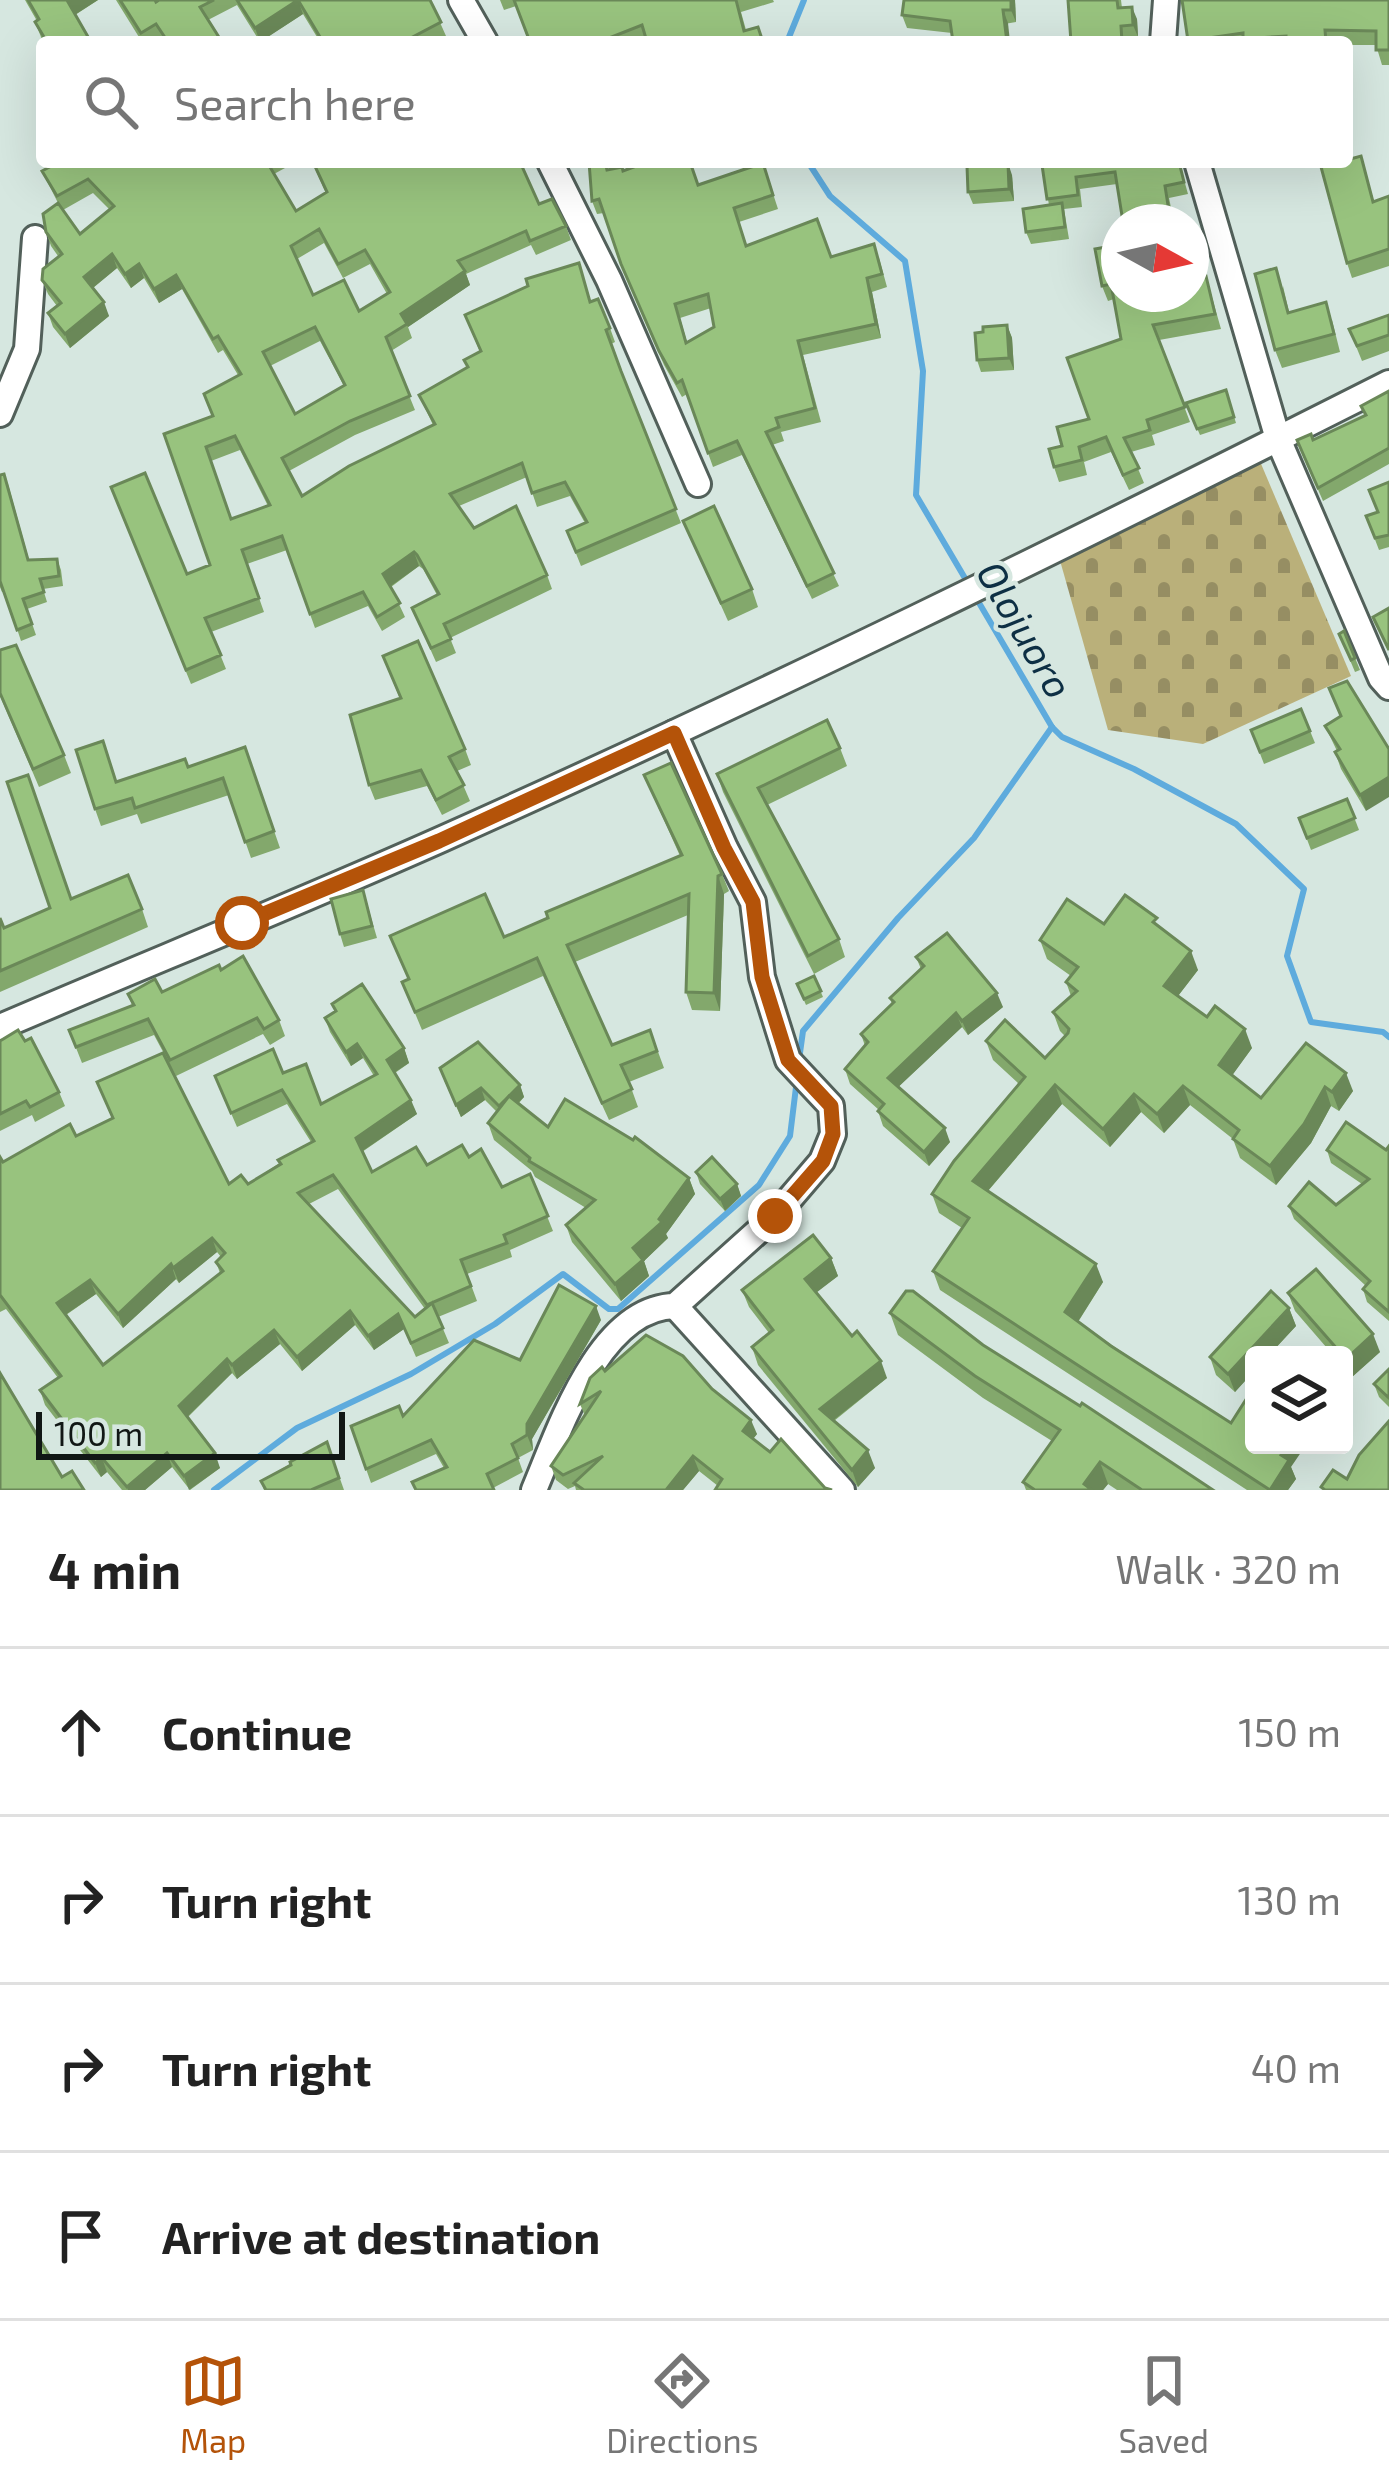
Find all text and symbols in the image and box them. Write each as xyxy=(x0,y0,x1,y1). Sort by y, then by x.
search box xyxy=(36,36,1353,168)
icon: search xyxy=(78,69,144,135)
text: Search here xyxy=(174,75,416,129)
north arrow xyxy=(1101,204,1209,312)
water label: Olojuoro xyxy=(968,552,1084,706)
route start xyxy=(215,896,269,950)
route end xyxy=(748,1189,802,1243)
map controls xyxy=(1245,1346,1353,1454)
button: layers xyxy=(1245,1346,1353,1454)
scale bar xyxy=(36,1406,345,1459)
text: 100 m xyxy=(54,1413,143,1453)
text: 4 min xyxy=(48,1538,181,1599)
text: Walk · 320 m xyxy=(1115,1545,1341,1592)
icon: ahead xyxy=(48,1699,114,1765)
text: Continue xyxy=(162,1705,352,1759)
text: 150 m xyxy=(1238,1708,1341,1755)
icon: right xyxy=(48,1867,114,1933)
text: Turn right xyxy=(162,1873,371,1927)
text: 130 m xyxy=(1237,1876,1341,1923)
icon: right xyxy=(48,2035,114,2101)
text: Turn right xyxy=(162,2041,371,2095)
text: 40 m xyxy=(1251,2044,1341,2091)
icon: arrive xyxy=(48,2203,114,2269)
text: Arrive at destination xyxy=(162,2209,600,2263)
tab: Map xyxy=(180,2348,246,2460)
tab: Directions xyxy=(606,2348,758,2460)
tab: Saved xyxy=(1118,2348,1209,2460)

